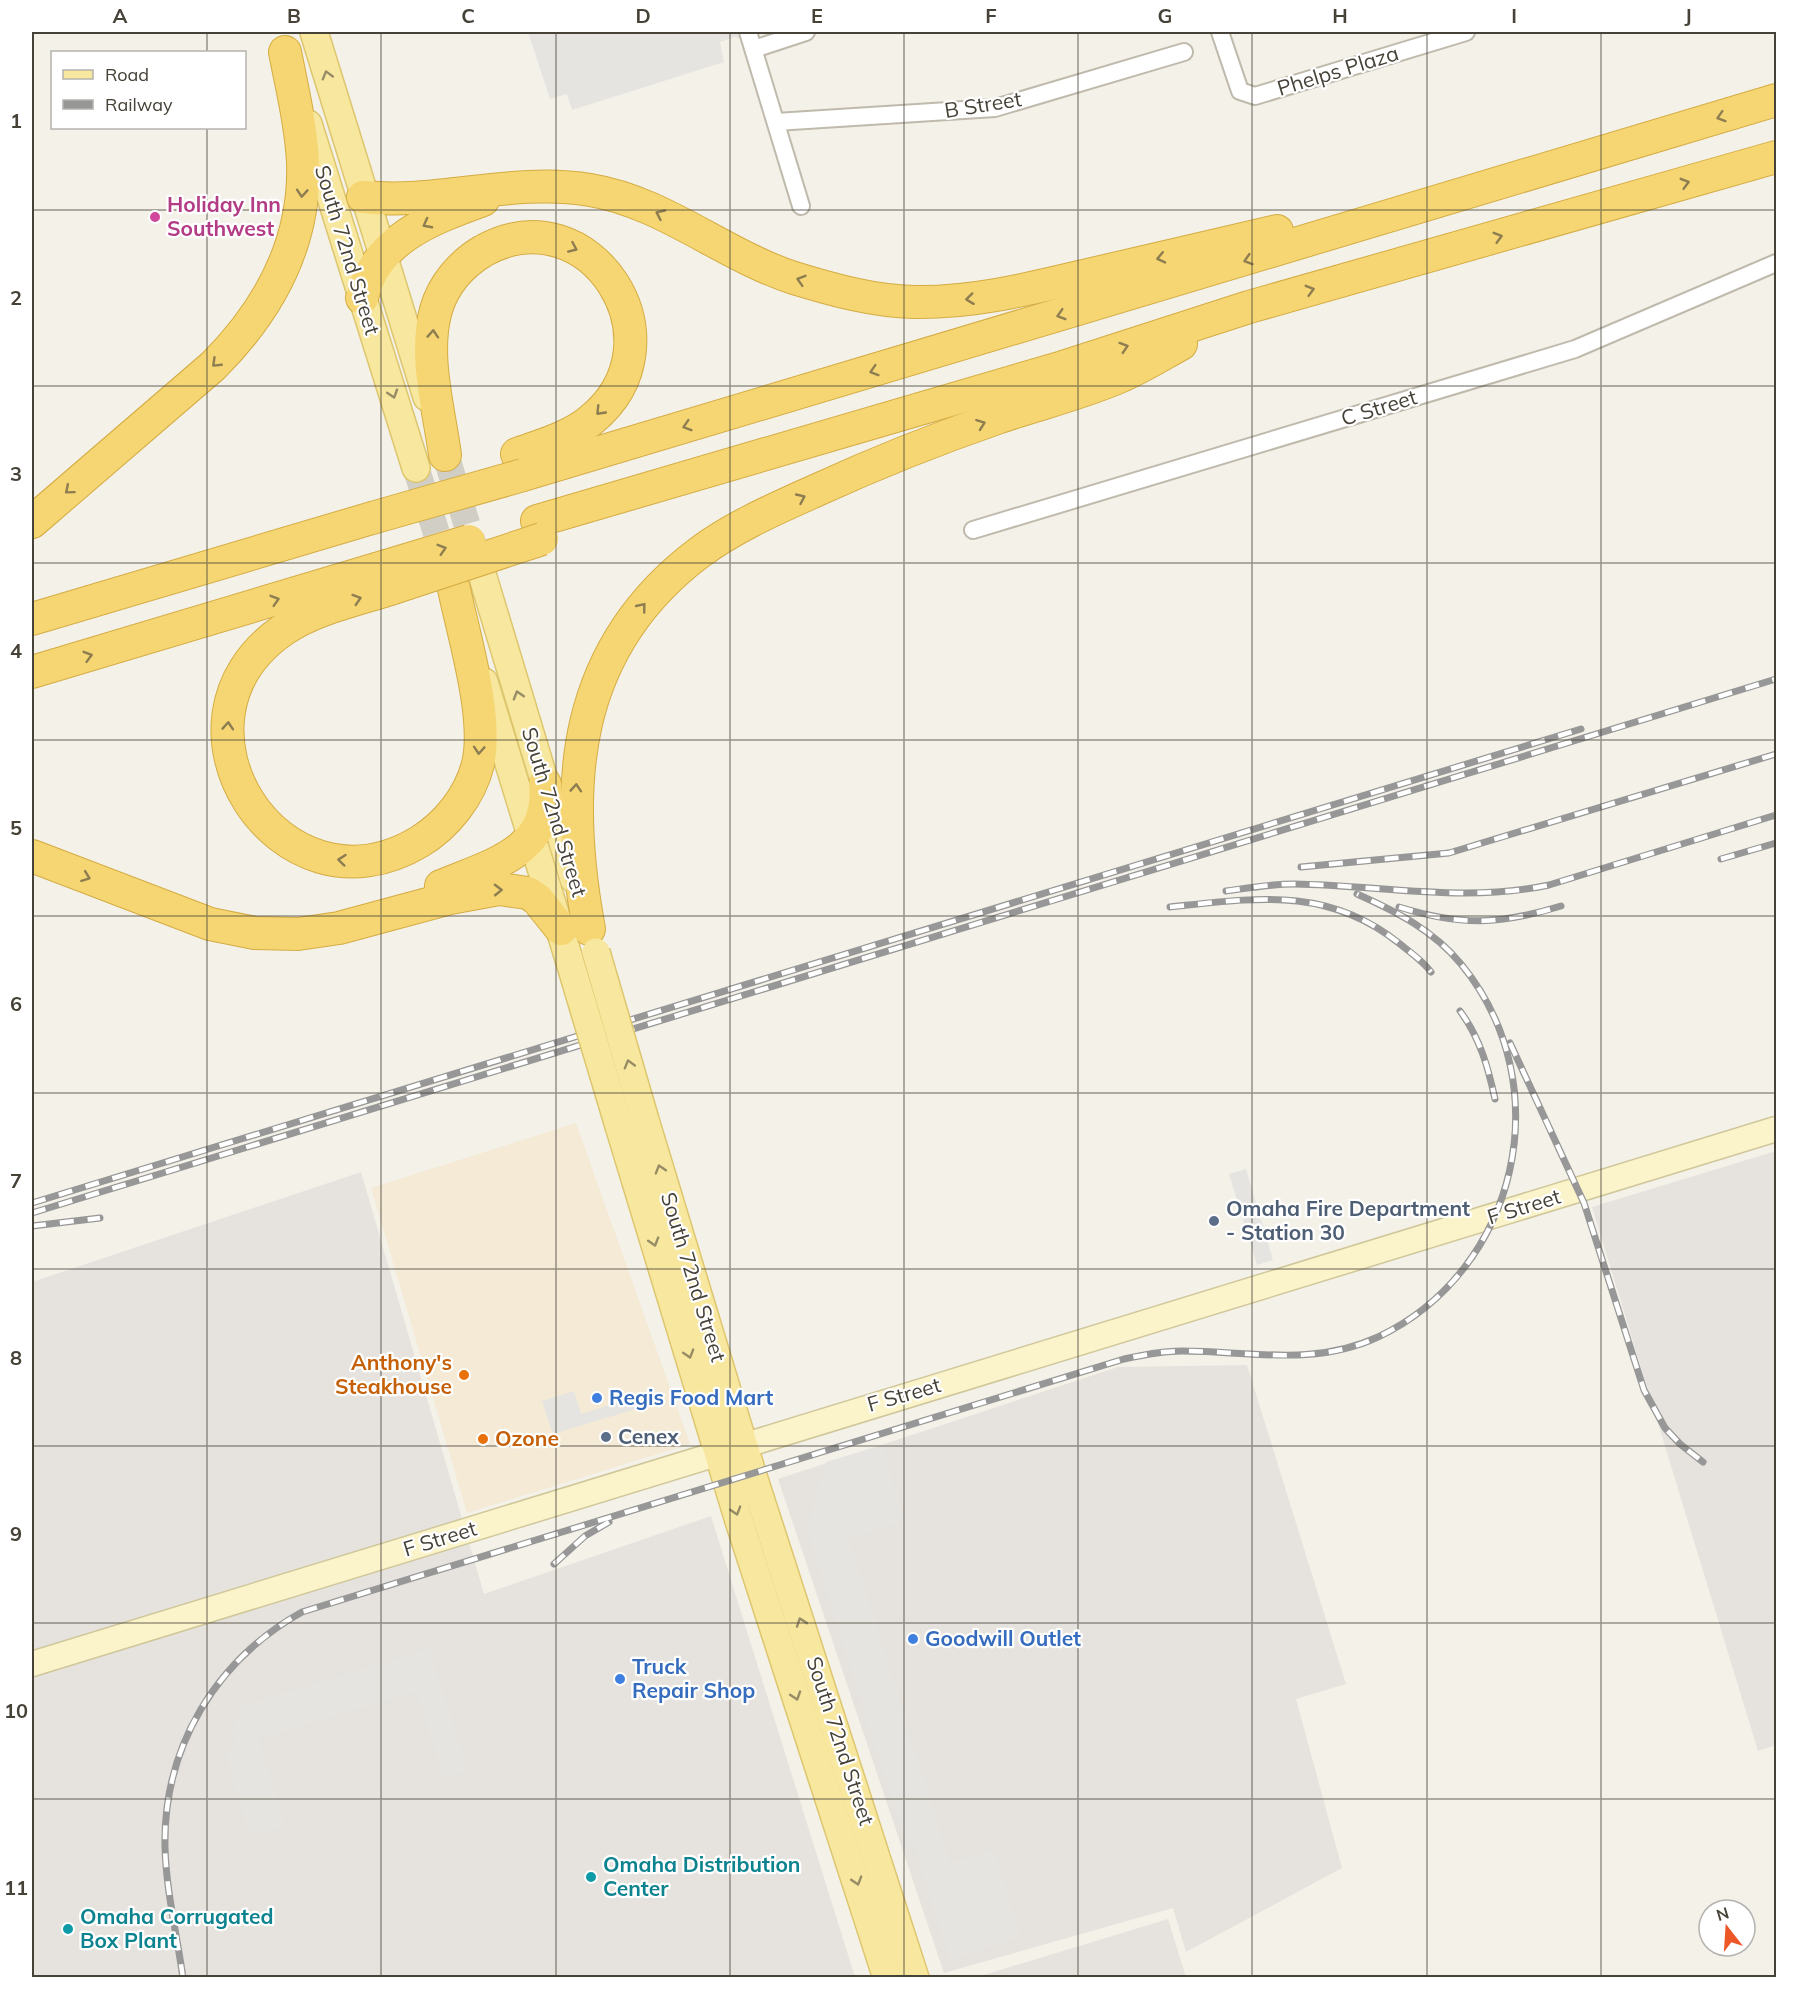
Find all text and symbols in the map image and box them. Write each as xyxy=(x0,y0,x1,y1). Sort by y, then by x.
text: A xyxy=(113,3,128,28)
text: B xyxy=(287,3,301,28)
text: C xyxy=(461,3,475,28)
text: D xyxy=(635,3,651,28)
text: E xyxy=(811,3,823,28)
text: F xyxy=(985,3,997,28)
text: G xyxy=(1158,3,1172,28)
text: H xyxy=(1332,3,1348,28)
text: I xyxy=(1511,3,1517,28)
text: J xyxy=(1684,3,1692,28)
street label: Phelps Plaza xyxy=(1274,39,1402,101)
legend xyxy=(51,51,246,129)
text: Road xyxy=(105,63,149,86)
one-way arrow xyxy=(322,70,334,81)
street label: B Street xyxy=(942,85,1023,123)
text: Railway xyxy=(105,93,173,116)
text: 1 xyxy=(10,108,22,133)
one-way arrow xyxy=(1716,109,1726,122)
street label: South 72nd Street xyxy=(310,162,386,338)
one-way arrow xyxy=(1679,178,1690,190)
one-way arrow xyxy=(296,189,309,198)
place label: Holiday Inn Southwest xyxy=(167,191,281,241)
marker: Holiday Inn Southwest xyxy=(148,210,162,224)
one-way arrow xyxy=(655,210,666,222)
one-way arrow xyxy=(423,217,434,228)
one-way arrow xyxy=(1492,231,1502,244)
one-way arrow xyxy=(566,241,577,253)
one-way arrow xyxy=(1156,250,1166,263)
one-way arrow xyxy=(1243,253,1254,265)
one-way arrow xyxy=(796,275,807,287)
text: 2 xyxy=(10,285,22,310)
one-way arrow xyxy=(1304,285,1315,297)
one-way arrow xyxy=(965,292,975,304)
one-way arrow xyxy=(1056,308,1067,320)
one-way arrow xyxy=(426,330,439,339)
one-way arrow xyxy=(1118,342,1129,355)
one-way arrow xyxy=(213,356,223,367)
one-way arrow xyxy=(869,364,880,376)
street label: C Street xyxy=(1338,383,1420,431)
one-way arrow xyxy=(385,388,398,399)
one-way arrow xyxy=(596,405,607,415)
one-way arrow xyxy=(975,418,986,431)
one-way arrow xyxy=(682,419,693,431)
text: 3 xyxy=(10,461,22,486)
one-way arrow xyxy=(65,483,76,494)
one-way arrow xyxy=(794,493,805,505)
one-way arrow xyxy=(437,544,447,556)
one-way arrow xyxy=(351,594,362,607)
one-way arrow xyxy=(269,595,279,607)
one-way arrow xyxy=(634,603,645,614)
text: 4 xyxy=(10,638,22,663)
one-way arrow xyxy=(82,651,93,663)
one-way arrow xyxy=(513,690,525,701)
one-way arrow xyxy=(222,721,235,730)
street label: South 72nd Street xyxy=(517,724,593,900)
one-way arrow xyxy=(473,746,486,755)
one-way arrow xyxy=(570,783,583,792)
text: 5 xyxy=(10,815,22,840)
one-way arrow xyxy=(337,854,346,867)
one-way arrow xyxy=(80,870,91,882)
one-way arrow xyxy=(494,884,503,896)
text: 6 xyxy=(10,991,22,1016)
one-way arrow xyxy=(624,1059,636,1070)
one-way arrow xyxy=(655,1164,667,1175)
text: 7 xyxy=(10,1168,22,1193)
street label: F Street xyxy=(1484,1183,1564,1229)
street label: South 72nd Street xyxy=(656,1189,732,1365)
place label: Omaha Fire Department - Station 30 xyxy=(1226,1195,1470,1245)
marker: Omaha Fire Department - Station 30 xyxy=(1207,1214,1221,1228)
one-way arrow xyxy=(647,1236,660,1247)
text: 8 xyxy=(10,1345,22,1370)
one-way arrow xyxy=(682,1348,694,1359)
place label: Anthony's Steakhouse xyxy=(335,1349,452,1399)
marker: Anthony's Steakhouse xyxy=(457,1368,471,1382)
street label: F Street xyxy=(864,1371,944,1417)
place label: Regis Food Mart xyxy=(609,1384,773,1410)
marker: Regis Food Mart xyxy=(590,1391,604,1405)
place label: Cenex xyxy=(618,1423,679,1449)
place label: Ozone xyxy=(495,1425,559,1451)
marker: Cenex xyxy=(599,1430,613,1444)
marker: Ozone xyxy=(476,1432,490,1446)
one-way arrow xyxy=(729,1505,741,1516)
street label: F Street xyxy=(400,1515,480,1561)
text: 9 xyxy=(10,1521,22,1546)
one-way arrow xyxy=(795,1617,808,1628)
place label: Goodwill Outlet xyxy=(925,1625,1081,1651)
marker: Goodwill Outlet xyxy=(906,1632,920,1646)
place label: Truck Repair Shop xyxy=(632,1653,755,1703)
street label: South 72nd Street xyxy=(801,1653,881,1828)
marker: Truck Repair Shop xyxy=(613,1672,627,1686)
one-way arrow xyxy=(789,1690,802,1701)
text: 10 xyxy=(4,1698,28,1723)
place label: Omaha Distribution Center xyxy=(603,1851,801,1901)
marker: Omaha Distribution Center xyxy=(584,1870,598,1884)
text: 11 xyxy=(4,1875,28,1900)
one-way arrow xyxy=(850,1875,862,1886)
north arrow xyxy=(1697,1898,1757,1958)
text: N xyxy=(1714,1902,1731,1925)
place label: Omaha Corrugated Box Plant xyxy=(80,1903,273,1953)
marker: Omaha Corrugated Box Plant xyxy=(61,1922,75,1936)

